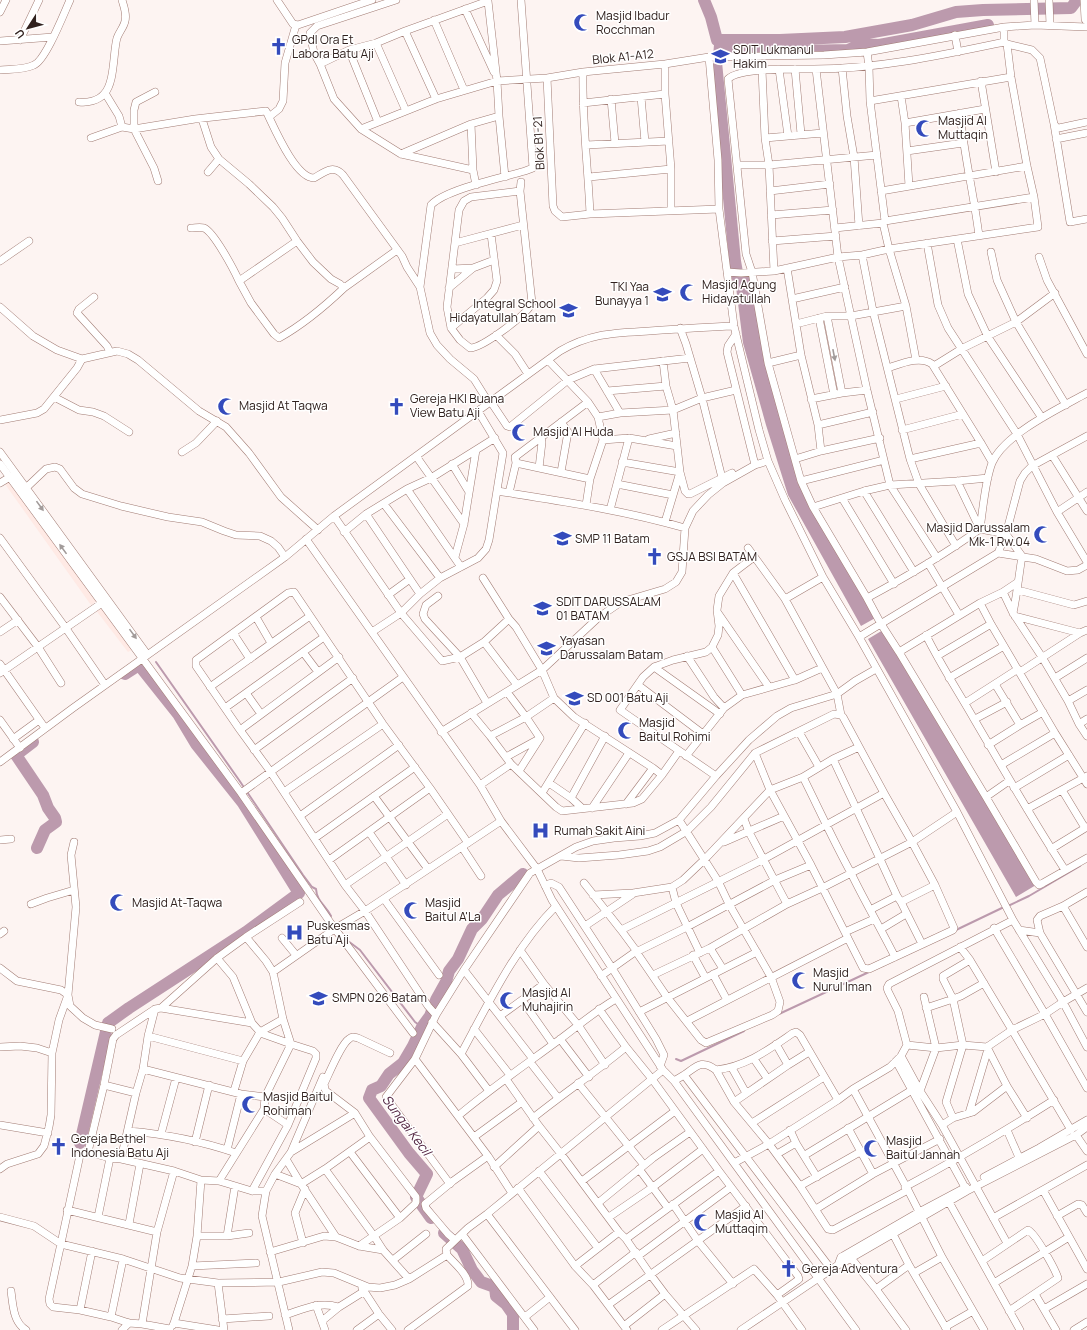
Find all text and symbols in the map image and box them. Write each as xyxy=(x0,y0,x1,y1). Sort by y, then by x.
place label: Masjid Ibadur Rocchman xyxy=(596,7,670,38)
north arrow xyxy=(8,8,48,48)
mosque icon: Masjid Ibadur Rocchman xyxy=(573,13,593,33)
text: U xyxy=(11,26,28,42)
place label: GPdI Ora Et Labora Batu Aji xyxy=(292,31,374,62)
church icon: GPdI Ora Et Labora Batu Aji xyxy=(269,37,289,57)
place label: SDIT Lukmanul Hakim xyxy=(733,41,814,72)
street label: Blok A1-A12 xyxy=(591,45,655,68)
school or university icon: SDIT Lukmanul Hakim xyxy=(710,47,730,67)
place label: Masjid Al Muttaqin xyxy=(938,112,988,143)
street label: Blok B1-21 xyxy=(529,116,548,171)
mosque icon: Masjid Al Muttaqin xyxy=(915,118,935,138)
place label: Masjid Agung Hidayatullah xyxy=(702,276,776,307)
place label: TKI Yaa Bunayya 1 xyxy=(595,278,649,309)
mosque icon: Masjid Agung Hidayatullah xyxy=(679,282,699,302)
school or university icon: TKI Yaa Bunayya 1 xyxy=(652,284,672,304)
place label: Integral School Hidayatullah Batam xyxy=(449,295,556,326)
school or university icon: Integral School Hidayatullah Batam xyxy=(559,301,579,321)
one-way arrow xyxy=(832,349,838,361)
place label: Gereja HKI Buana View Batu Aji xyxy=(410,390,504,421)
mosque icon: Masjid At Taqwa xyxy=(216,396,236,416)
church icon: Gereja HKI Buana View Batu Aji xyxy=(387,396,407,416)
place label: Masjid At Taqwa xyxy=(239,397,328,414)
mosque icon: Masjid Al Huda xyxy=(510,422,530,442)
place label: Masjid Al Huda xyxy=(533,423,613,440)
one-way arrow xyxy=(36,501,44,511)
place label: Masjid Darussalam Mk-1 Rw.04 xyxy=(927,519,1030,550)
mosque icon: Masjid Darussalam Mk-1 Rw.04 xyxy=(1033,525,1053,545)
school or university icon: SMP 11 Batam xyxy=(552,529,572,549)
place label: SMP 11 Batam xyxy=(575,530,650,547)
one-way arrow xyxy=(58,543,67,554)
church icon: GSJA BSI BATAM xyxy=(644,547,664,567)
place label: GSJA BSI BATAM xyxy=(667,548,757,565)
place label: SDIT DARUSSALAM 01 BATAM xyxy=(556,593,661,624)
school or university icon: SDIT DARUSSALAM 01 BATAM xyxy=(533,599,553,619)
one-way arrow xyxy=(128,628,137,639)
place label: Yayasan Darussalam Batam xyxy=(560,632,663,663)
school or university icon: Yayasan Darussalam Batam xyxy=(537,638,557,658)
school or university icon: SD 001 Batu Aji xyxy=(564,688,584,708)
place label: SD 001 Batu Aji xyxy=(587,689,668,706)
place label: Masjid Baitul Rohimi xyxy=(639,714,711,745)
mosque icon: Masjid Baitul Rohimi xyxy=(616,720,636,740)
hospital icon: Rumah Sakit Aini xyxy=(531,821,551,841)
place label: Rumah Sakit Aini xyxy=(554,822,645,839)
mosque icon: Masjid At-Taqwa xyxy=(109,893,129,913)
place label: Masjid At-Taqwa xyxy=(132,894,222,911)
place label: Masjid Baitul A'La xyxy=(425,894,481,925)
mosque icon: Masjid Baitul A'La xyxy=(402,900,422,920)
place label: Puskesmas Batu Aji xyxy=(307,917,370,948)
hospital icon: Puskesmas Batu Aji xyxy=(284,923,304,943)
place label: Masjid Nurul Iman xyxy=(813,964,872,995)
mosque icon: Masjid Nurul Iman xyxy=(790,970,810,990)
place label: Masjid Al Muhajirin xyxy=(522,984,573,1015)
school or university icon: SMPN 026 Batam xyxy=(309,988,329,1008)
place label: SMPN 026 Batam xyxy=(332,989,427,1006)
mosque icon: Masjid Al Muhajirin xyxy=(499,990,519,1010)
place label: Masjid Baitul Rohiman xyxy=(263,1088,333,1119)
water label: Sungai Kecil xyxy=(378,1091,437,1161)
mosque icon: Masjid Baitul Rohiman xyxy=(240,1094,260,1114)
place label: Gereja Bethel Indonesia Batu Aji xyxy=(71,1130,169,1161)
place label: Masjid Baitul Jannah xyxy=(886,1132,960,1163)
church icon: Gereja Bethel Indonesia Batu Aji xyxy=(48,1136,68,1156)
mosque icon: Masjid Baitul Jannah xyxy=(863,1138,883,1158)
place label: Masjid Al Muttaqim xyxy=(715,1206,768,1237)
mosque icon: Masjid Al Muttaqim xyxy=(692,1212,712,1232)
church icon: Gereja Adventura xyxy=(779,1259,799,1279)
place label: Gereja Adventura xyxy=(802,1260,898,1277)

